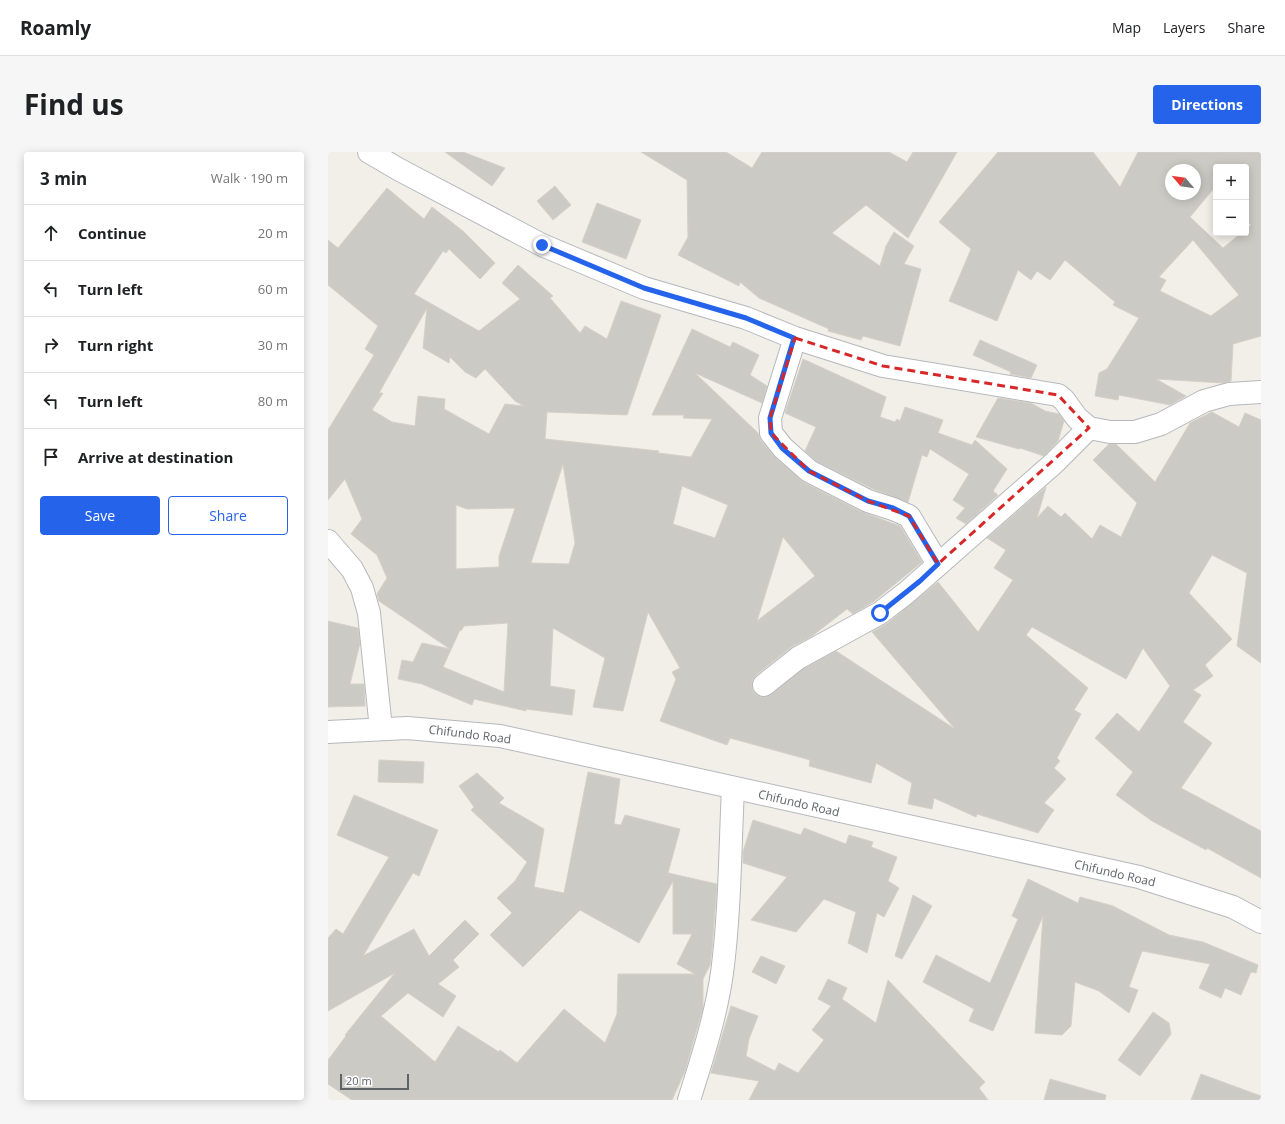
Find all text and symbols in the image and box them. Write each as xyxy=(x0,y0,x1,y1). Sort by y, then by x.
text: Roamly xyxy=(20,15,91,41)
text: Map xyxy=(1112,18,1141,37)
text: Layers xyxy=(1163,18,1205,37)
text: Share xyxy=(1227,18,1265,37)
text: Find us xyxy=(24,85,124,123)
button: Directions xyxy=(1153,85,1261,124)
north arrow xyxy=(1165,164,1201,200)
map controls xyxy=(1213,164,1249,236)
button: + xyxy=(1213,164,1249,200)
text: 3 min xyxy=(40,167,87,190)
text: Walk · 190 m xyxy=(211,169,288,187)
button: − xyxy=(1213,200,1249,236)
icon: ahead xyxy=(40,222,62,244)
text: Continue xyxy=(78,223,146,243)
text: 20 m xyxy=(258,224,288,242)
route end xyxy=(533,236,551,254)
icon: left xyxy=(40,278,62,300)
text: Turn left xyxy=(78,279,143,299)
text: 60 m xyxy=(258,280,288,298)
icon: right xyxy=(40,334,62,356)
text: Turn right xyxy=(78,335,153,355)
text: 30 m xyxy=(258,336,288,354)
icon: left xyxy=(40,390,62,412)
text: Turn left xyxy=(78,391,143,411)
text: 80 m xyxy=(258,392,288,410)
icon: arrive xyxy=(40,446,62,468)
text: Arrive at destination xyxy=(78,447,233,467)
button: Save xyxy=(40,496,160,535)
button: Share xyxy=(168,496,288,535)
route start xyxy=(871,604,889,622)
street label: Chifundo Road xyxy=(428,721,512,747)
street label: Chifundo Road xyxy=(757,785,841,821)
street label: Chifundo Road xyxy=(1073,855,1157,891)
scale bar xyxy=(340,1072,409,1091)
text: 20 m xyxy=(346,1073,372,1088)

